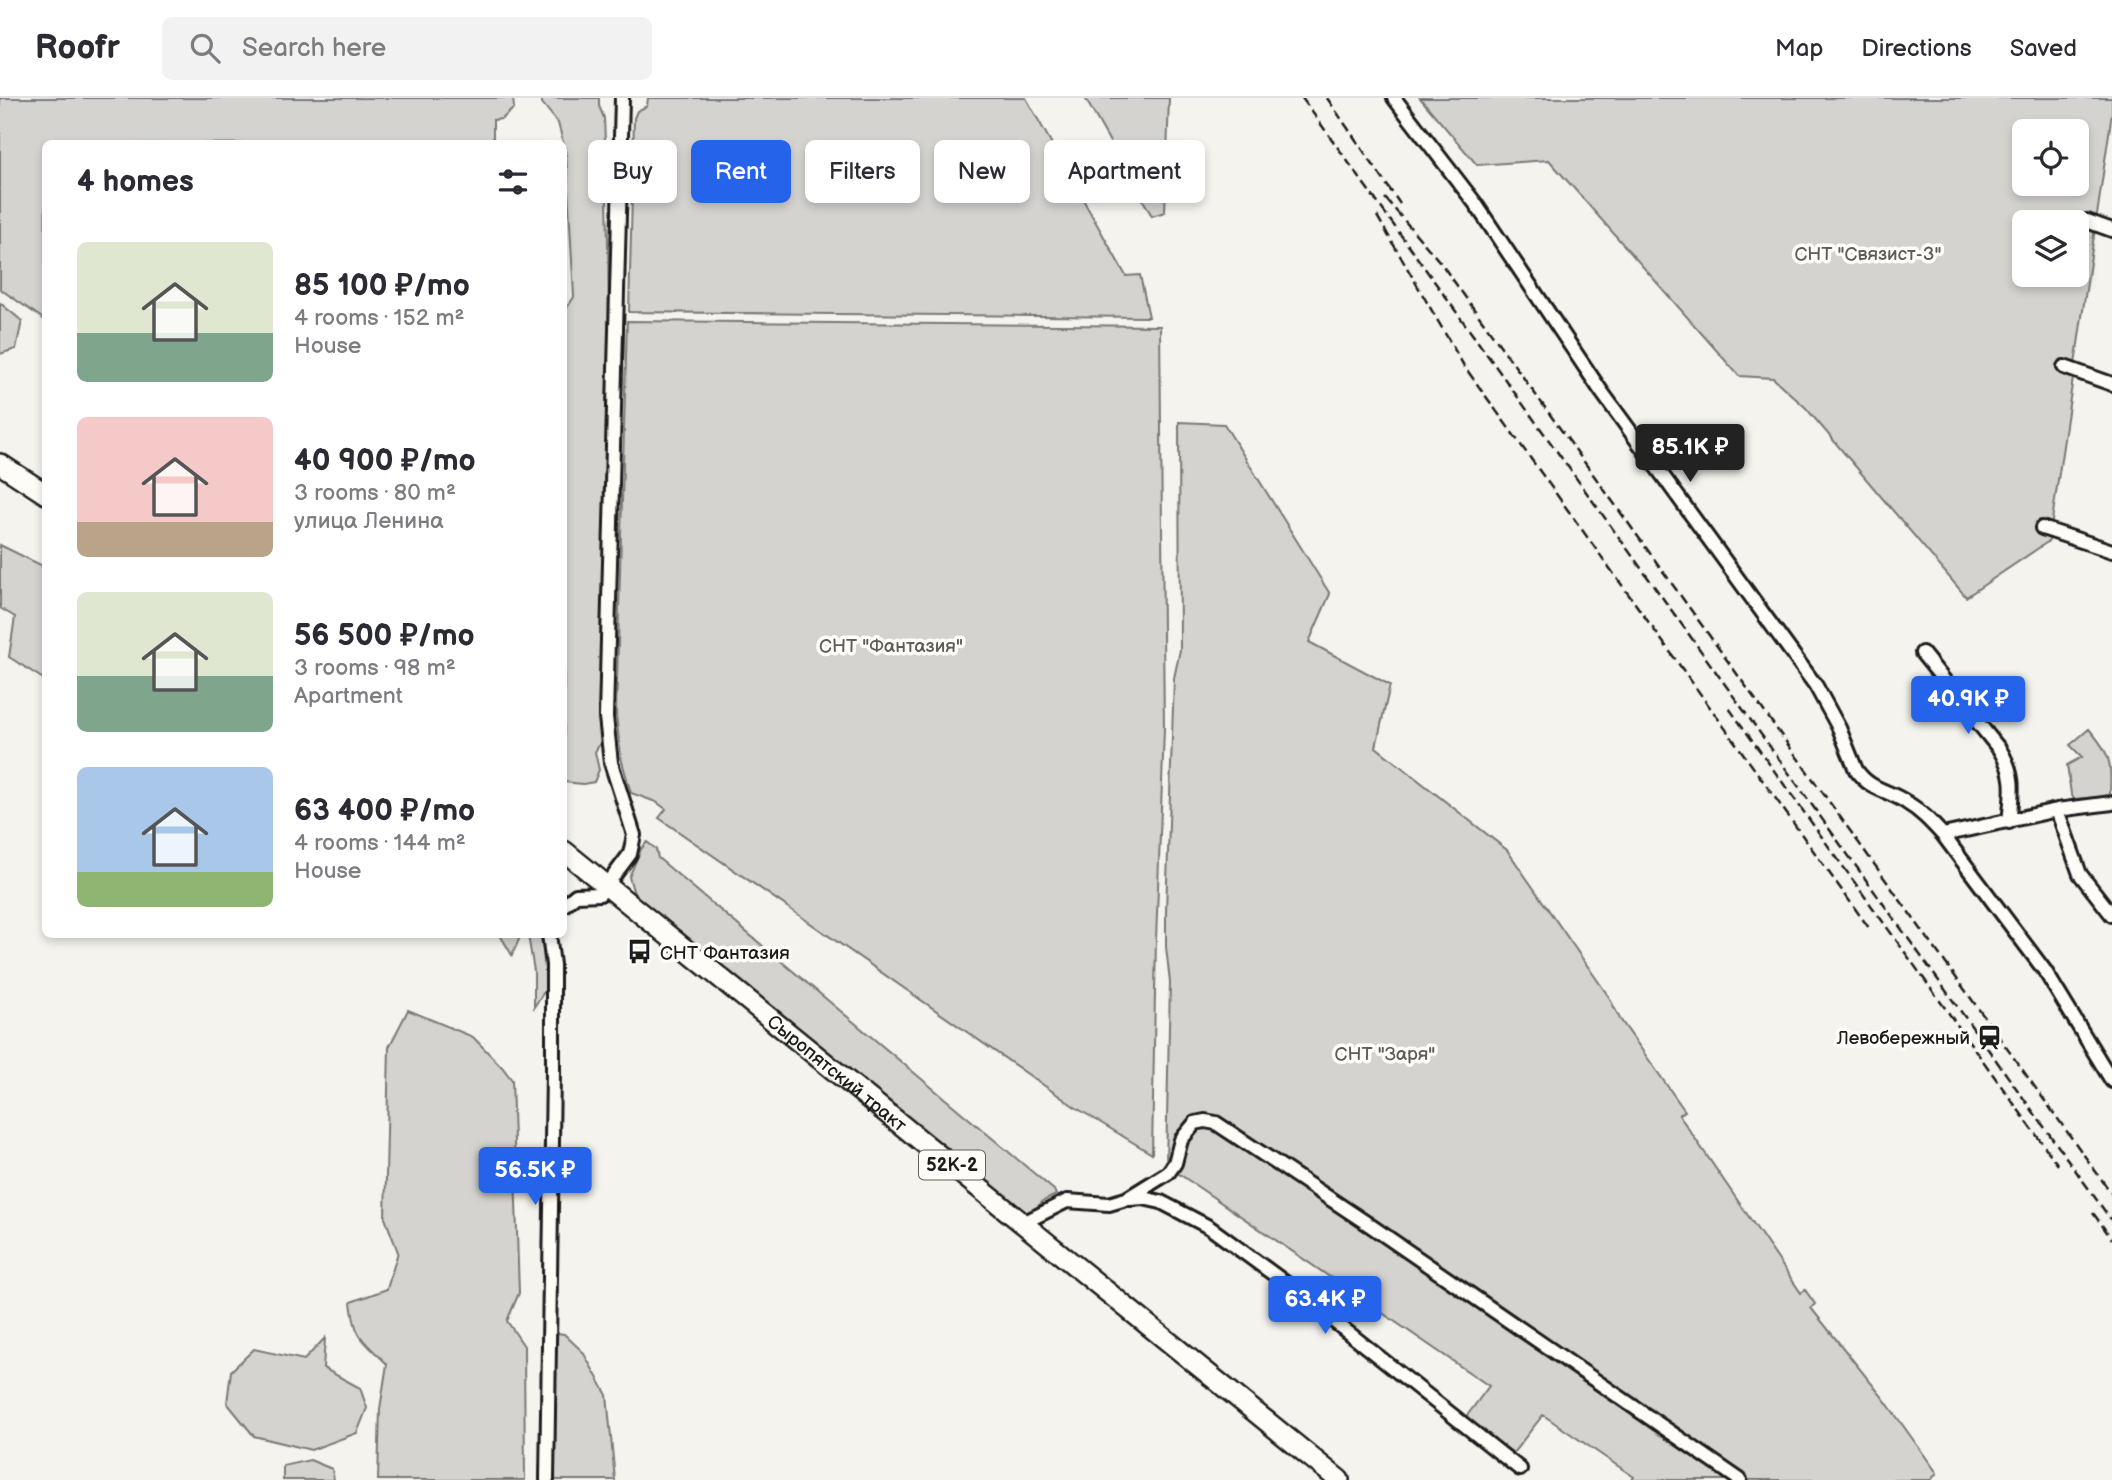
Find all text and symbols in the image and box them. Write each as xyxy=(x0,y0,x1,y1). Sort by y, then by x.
search box xyxy=(162,17,652,80)
text: Roofr xyxy=(35,28,120,68)
icon: search xyxy=(186,29,224,67)
text: Search here xyxy=(242,33,386,64)
text: Map xyxy=(1775,34,1823,63)
text: Directions xyxy=(1861,34,1972,63)
text: Saved xyxy=(2010,34,2077,63)
map controls xyxy=(2012,119,2089,287)
button: locate xyxy=(2012,119,2089,196)
chip: Buy xyxy=(588,140,677,203)
chip: Rent xyxy=(691,140,791,203)
chip: Filters xyxy=(805,140,920,203)
chip: New xyxy=(934,140,1030,203)
chip: Apartment xyxy=(1044,140,1205,203)
icon: filters xyxy=(494,163,532,201)
text: 4 homes xyxy=(77,164,194,200)
button: layers xyxy=(2012,210,2089,287)
park label: СНТ "Связист-3" xyxy=(1794,243,1942,266)
text: 85 100 ₽/mo xyxy=(294,268,470,304)
icon: home xyxy=(133,270,217,354)
text: 4 rooms · 152 m² xyxy=(294,304,464,332)
text: House xyxy=(294,332,361,360)
pin: 85.1K ₽ xyxy=(1625,424,1755,484)
text: 85.1K ₽ xyxy=(1651,433,1729,461)
text: 40 900 ₽/mo xyxy=(294,443,476,479)
icon: home xyxy=(133,445,217,529)
text: 3 rooms · 80 m² xyxy=(294,479,456,507)
text: улица Ленина xyxy=(294,507,444,535)
text: 56 500 ₽/mo xyxy=(294,618,475,654)
icon: home xyxy=(133,620,217,704)
park label: СНТ "Фантазия" xyxy=(819,635,963,658)
text: 3 rooms · 98 m² xyxy=(294,654,456,682)
pin: 40.9K ₽ xyxy=(1903,676,2033,736)
text: Apartment xyxy=(294,682,403,710)
text: 40.9K ₽ xyxy=(1927,685,2009,713)
text: 63 400 ₽/mo xyxy=(294,793,475,829)
icon: home xyxy=(133,795,217,879)
text: 4 rooms · 144 m² xyxy=(294,829,466,857)
text: House xyxy=(294,857,361,885)
bus stop icon: СНТ Фантазия xyxy=(626,938,654,966)
place label: СНТ Фантазия xyxy=(660,942,790,965)
street label: Сыропятский тракт xyxy=(762,1011,911,1138)
station icon: Левобережный xyxy=(1976,1023,2004,1051)
place label: Левобережный xyxy=(1836,1027,1970,1050)
park label: СНТ "Заря" xyxy=(1335,1043,1435,1066)
pin: 56.5K ₽ xyxy=(470,1148,600,1207)
road number: 52К-2 xyxy=(919,1150,985,1180)
text: 56.5K ₽ xyxy=(495,1156,575,1184)
pin: 63.4K ₽ xyxy=(1260,1276,1390,1336)
text: 63.4K ₽ xyxy=(1284,1285,1366,1313)

